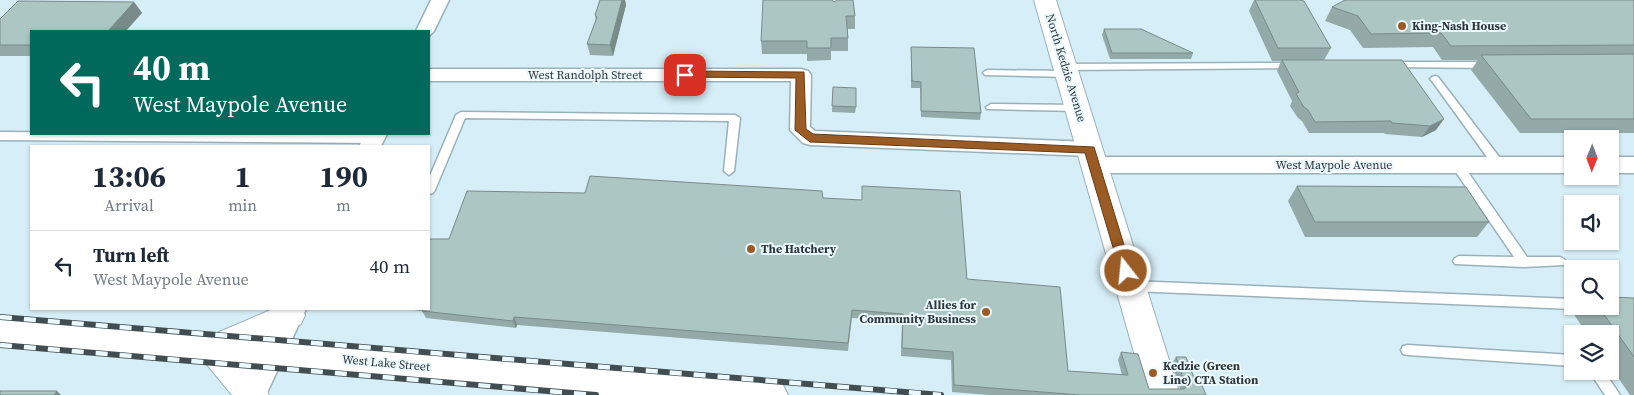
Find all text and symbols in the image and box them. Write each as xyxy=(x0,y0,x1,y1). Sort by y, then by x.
street label: North Kedzie Avenue xyxy=(1042,12,1090,124)
place label: King-Nash House xyxy=(1412,18,1506,34)
marker: King-Nash House xyxy=(1396,20,1408,32)
text: 40 m xyxy=(133,44,210,92)
icon: left xyxy=(50,50,115,115)
pin xyxy=(664,54,706,96)
icon: arrive xyxy=(671,61,699,89)
street label: West Randolph Street xyxy=(528,67,642,83)
text: West Maypole Avenue xyxy=(133,89,347,119)
north arrow xyxy=(1564,130,1619,185)
map controls xyxy=(1564,130,1619,380)
text: 13:06 xyxy=(92,156,166,197)
text: 1 xyxy=(234,156,251,197)
text: 190 xyxy=(319,156,368,197)
street label: West Maypole Avenue xyxy=(1276,157,1392,173)
text: Arrival xyxy=(104,194,154,216)
text: min xyxy=(228,194,257,216)
text: m xyxy=(336,194,351,216)
button: sound xyxy=(1564,195,1619,250)
place label: The Hatchery xyxy=(761,241,837,257)
text: Turn left xyxy=(93,242,169,268)
marker: The Hatchery xyxy=(745,243,757,255)
position arrow xyxy=(1099,244,1151,296)
icon: left xyxy=(50,252,78,280)
text: 40 m xyxy=(369,253,410,279)
button: search xyxy=(1564,260,1619,315)
text: West Maypole Avenue xyxy=(93,268,249,290)
place label: Allies for Community Business xyxy=(860,297,977,327)
marker: Allies for Community Business xyxy=(980,306,992,318)
button: layers xyxy=(1564,325,1619,380)
street label: West Lake Street xyxy=(341,351,431,375)
place label: Kedzie (Green Line) CTA Station xyxy=(1163,358,1259,388)
marker: Kedzie (Green Line) CTA Station xyxy=(1147,367,1159,379)

